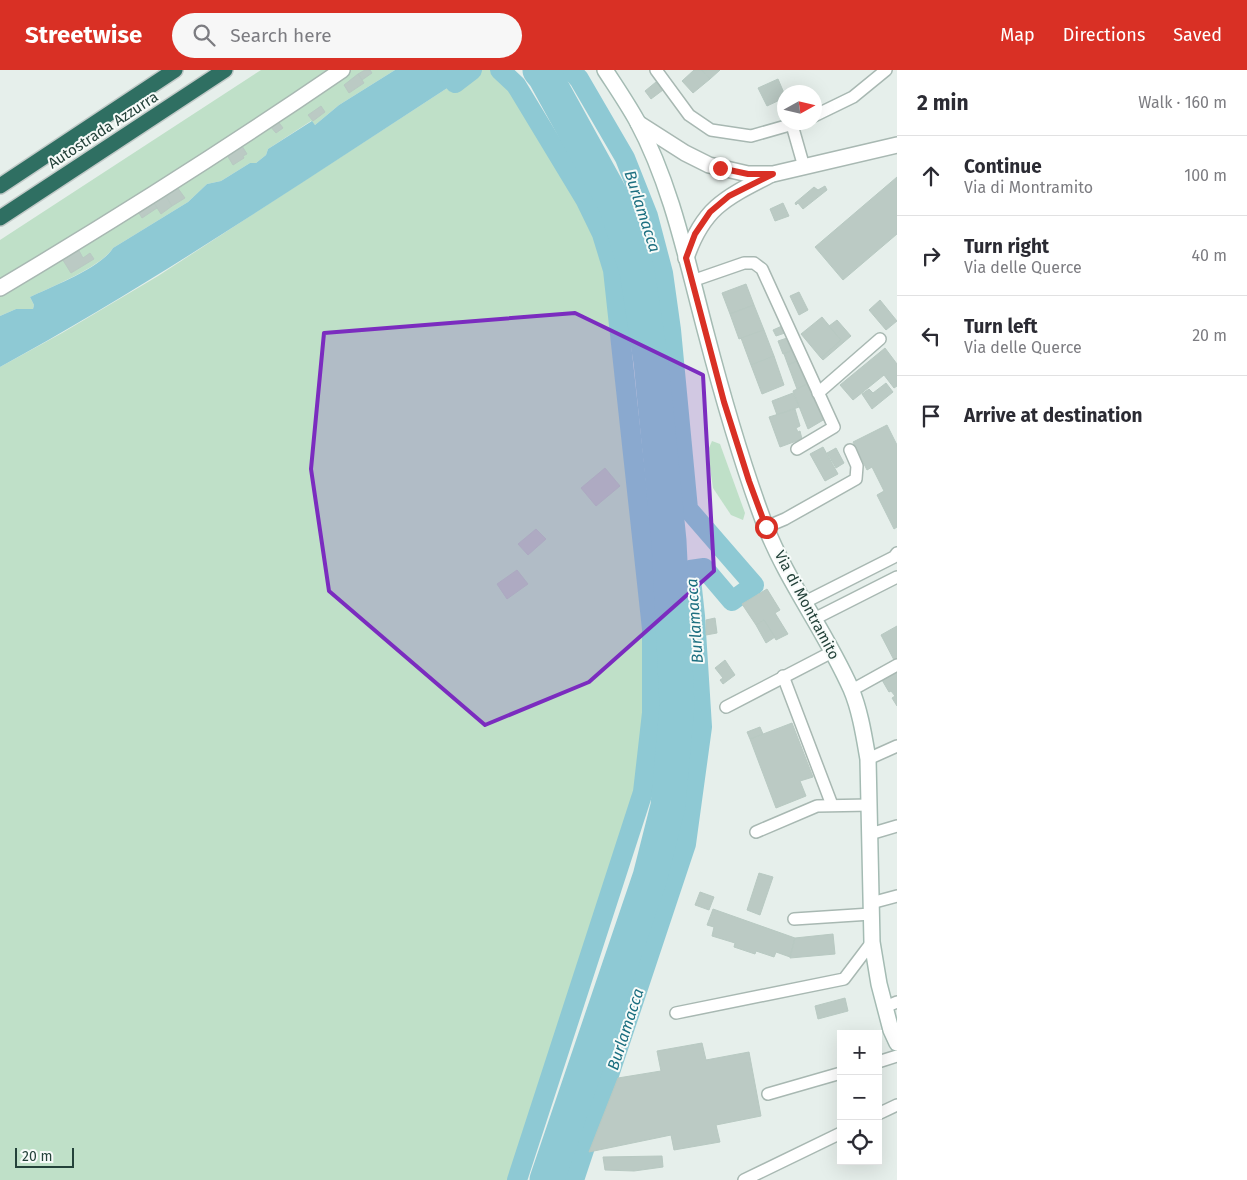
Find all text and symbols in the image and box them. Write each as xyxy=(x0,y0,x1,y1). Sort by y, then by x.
search box xyxy=(172,13,522,58)
text: Streetwise xyxy=(25,21,142,49)
icon: search xyxy=(190,21,218,49)
text: Search here xyxy=(230,24,332,47)
text: Map xyxy=(1000,24,1035,46)
text: Directions xyxy=(1063,24,1145,46)
text: Saved xyxy=(1173,24,1222,46)
north arrow xyxy=(777,85,822,130)
street label: Autostrada Azzurra xyxy=(45,88,161,172)
text: 2 min xyxy=(917,90,969,116)
text: Walk · 160 m xyxy=(1138,93,1227,112)
text: Continue xyxy=(964,155,1042,178)
route end xyxy=(709,157,732,180)
icon: ahead xyxy=(917,162,945,190)
text: 100 m xyxy=(1184,166,1227,185)
water label: Burlamacca xyxy=(620,168,665,254)
text: Via di Montramito xyxy=(964,178,1093,197)
text: Turn right xyxy=(964,235,1049,258)
icon: right xyxy=(917,242,945,270)
text: 40 m xyxy=(1192,246,1227,265)
text: Via delle Querce xyxy=(964,258,1082,277)
text: Turn left xyxy=(964,315,1038,338)
icon: left xyxy=(917,322,945,350)
text: 20 m xyxy=(1192,326,1227,345)
text: Via delle Querce xyxy=(964,338,1082,357)
icon: arrive xyxy=(917,402,945,430)
text: Arrive at destination xyxy=(964,404,1143,427)
route start xyxy=(755,516,778,539)
street label: Via di Montramito xyxy=(771,547,843,663)
water label: Burlamacca xyxy=(682,578,707,664)
water label: Burlamacca xyxy=(603,986,648,1072)
map controls xyxy=(837,1030,882,1165)
button: + xyxy=(837,1030,882,1075)
button: − xyxy=(837,1075,882,1120)
button: locate xyxy=(837,1120,882,1165)
scale bar xyxy=(15,1145,74,1168)
text: 20 m xyxy=(22,1148,52,1165)

